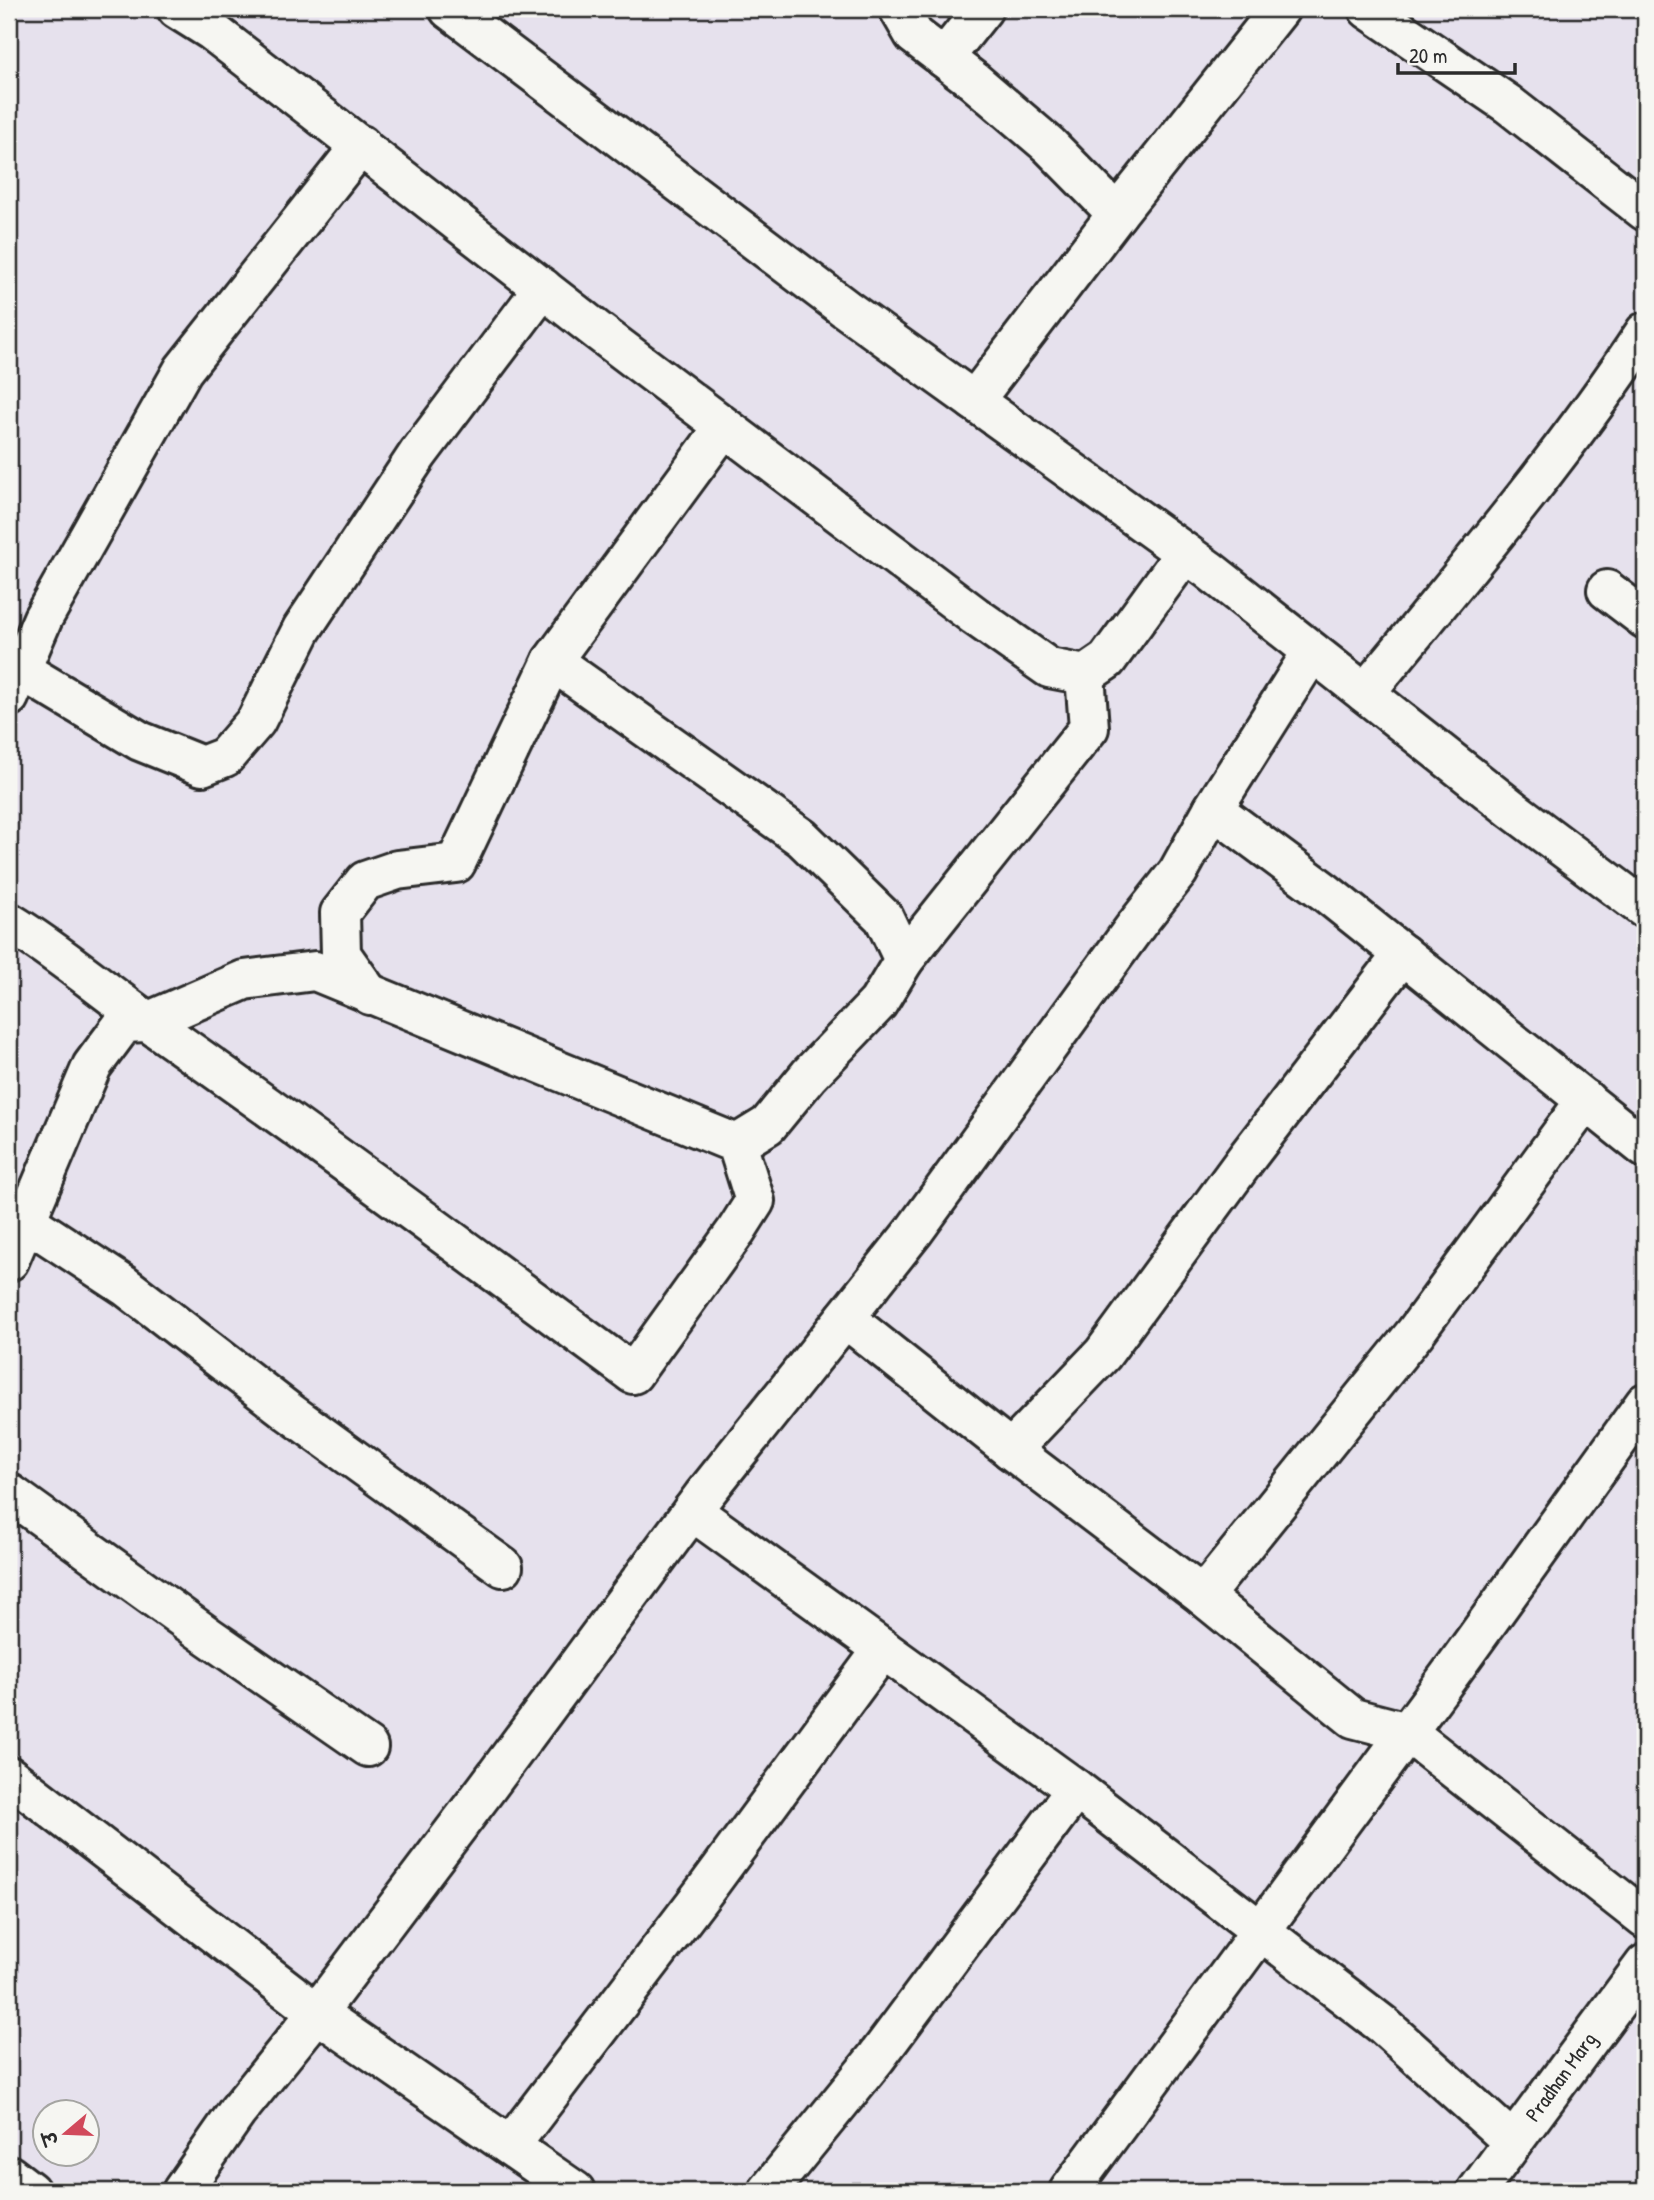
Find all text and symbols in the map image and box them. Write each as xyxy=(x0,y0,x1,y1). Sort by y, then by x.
scale bar xyxy=(1398,32,1516,76)
text: 20 m xyxy=(1409,41,1447,70)
street label: Pradhan Marg xyxy=(1518,2026,1603,2127)
north arrow xyxy=(32,2098,102,2168)
text: उ xyxy=(35,2126,65,2151)

